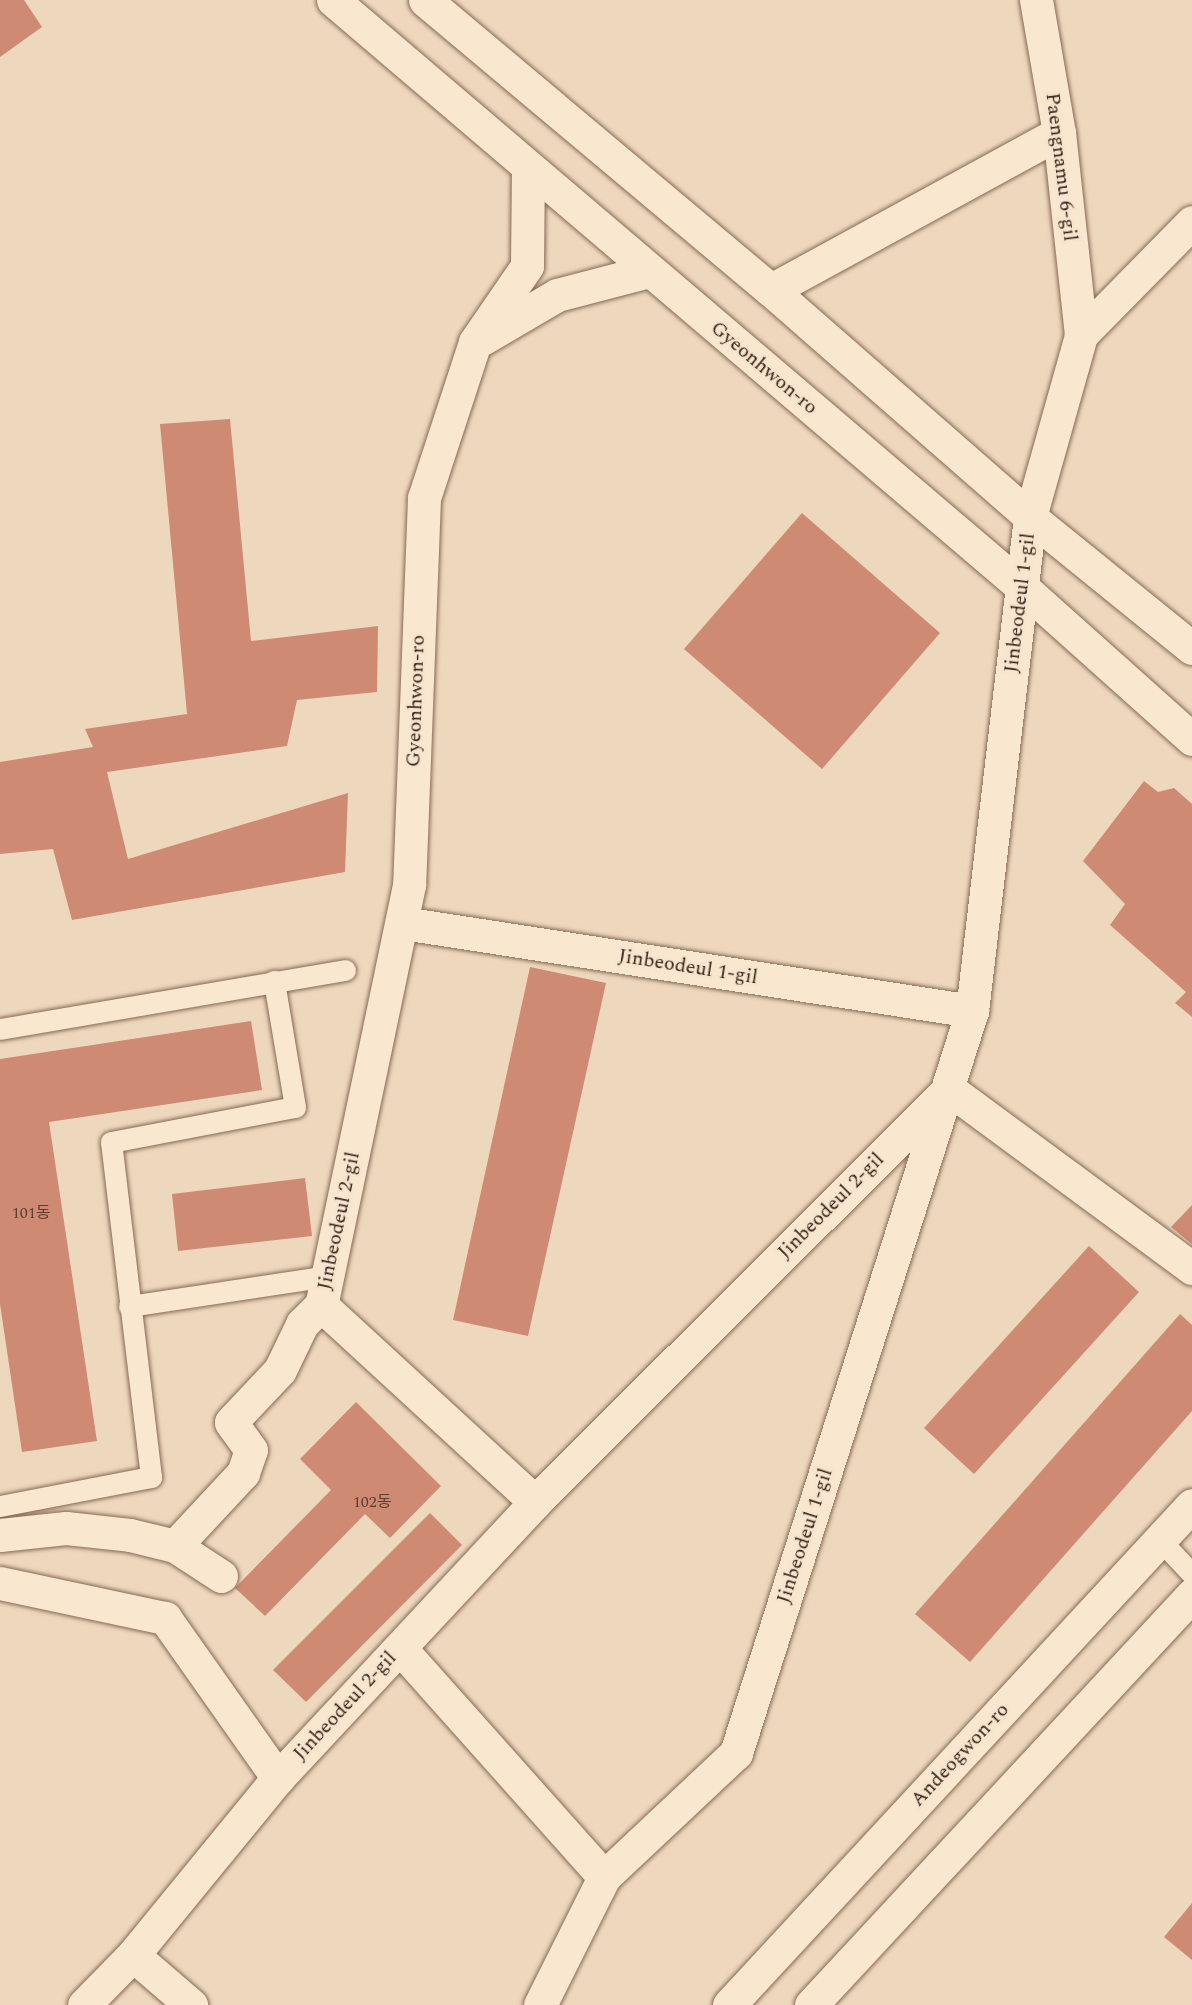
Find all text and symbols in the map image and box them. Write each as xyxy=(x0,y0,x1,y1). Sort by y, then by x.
street label: Paengnamu 6-gil xyxy=(1040,91,1082,243)
street label: Gyeonhwon-ro xyxy=(706,316,822,420)
street label: Jinbeodeul 1-gil xyxy=(1000,532,1040,674)
street label: Gyeonhwon-ro xyxy=(402,634,430,768)
street label: Jinbeodeul 1-gil xyxy=(617,944,759,990)
street label: Jinbeodeul 2-gil xyxy=(773,1148,889,1264)
street label: Jinbeodeul 2-gil xyxy=(313,1150,365,1292)
house number: 101동 xyxy=(12,1203,50,1223)
street label: Jinbeodeul 1-gil xyxy=(772,1465,838,1607)
house number: 102동 xyxy=(353,1492,391,1512)
street label: Jinbeodeul 2-gil xyxy=(288,1646,402,1766)
street label: Andeogwon-ro xyxy=(906,1698,1014,1812)

